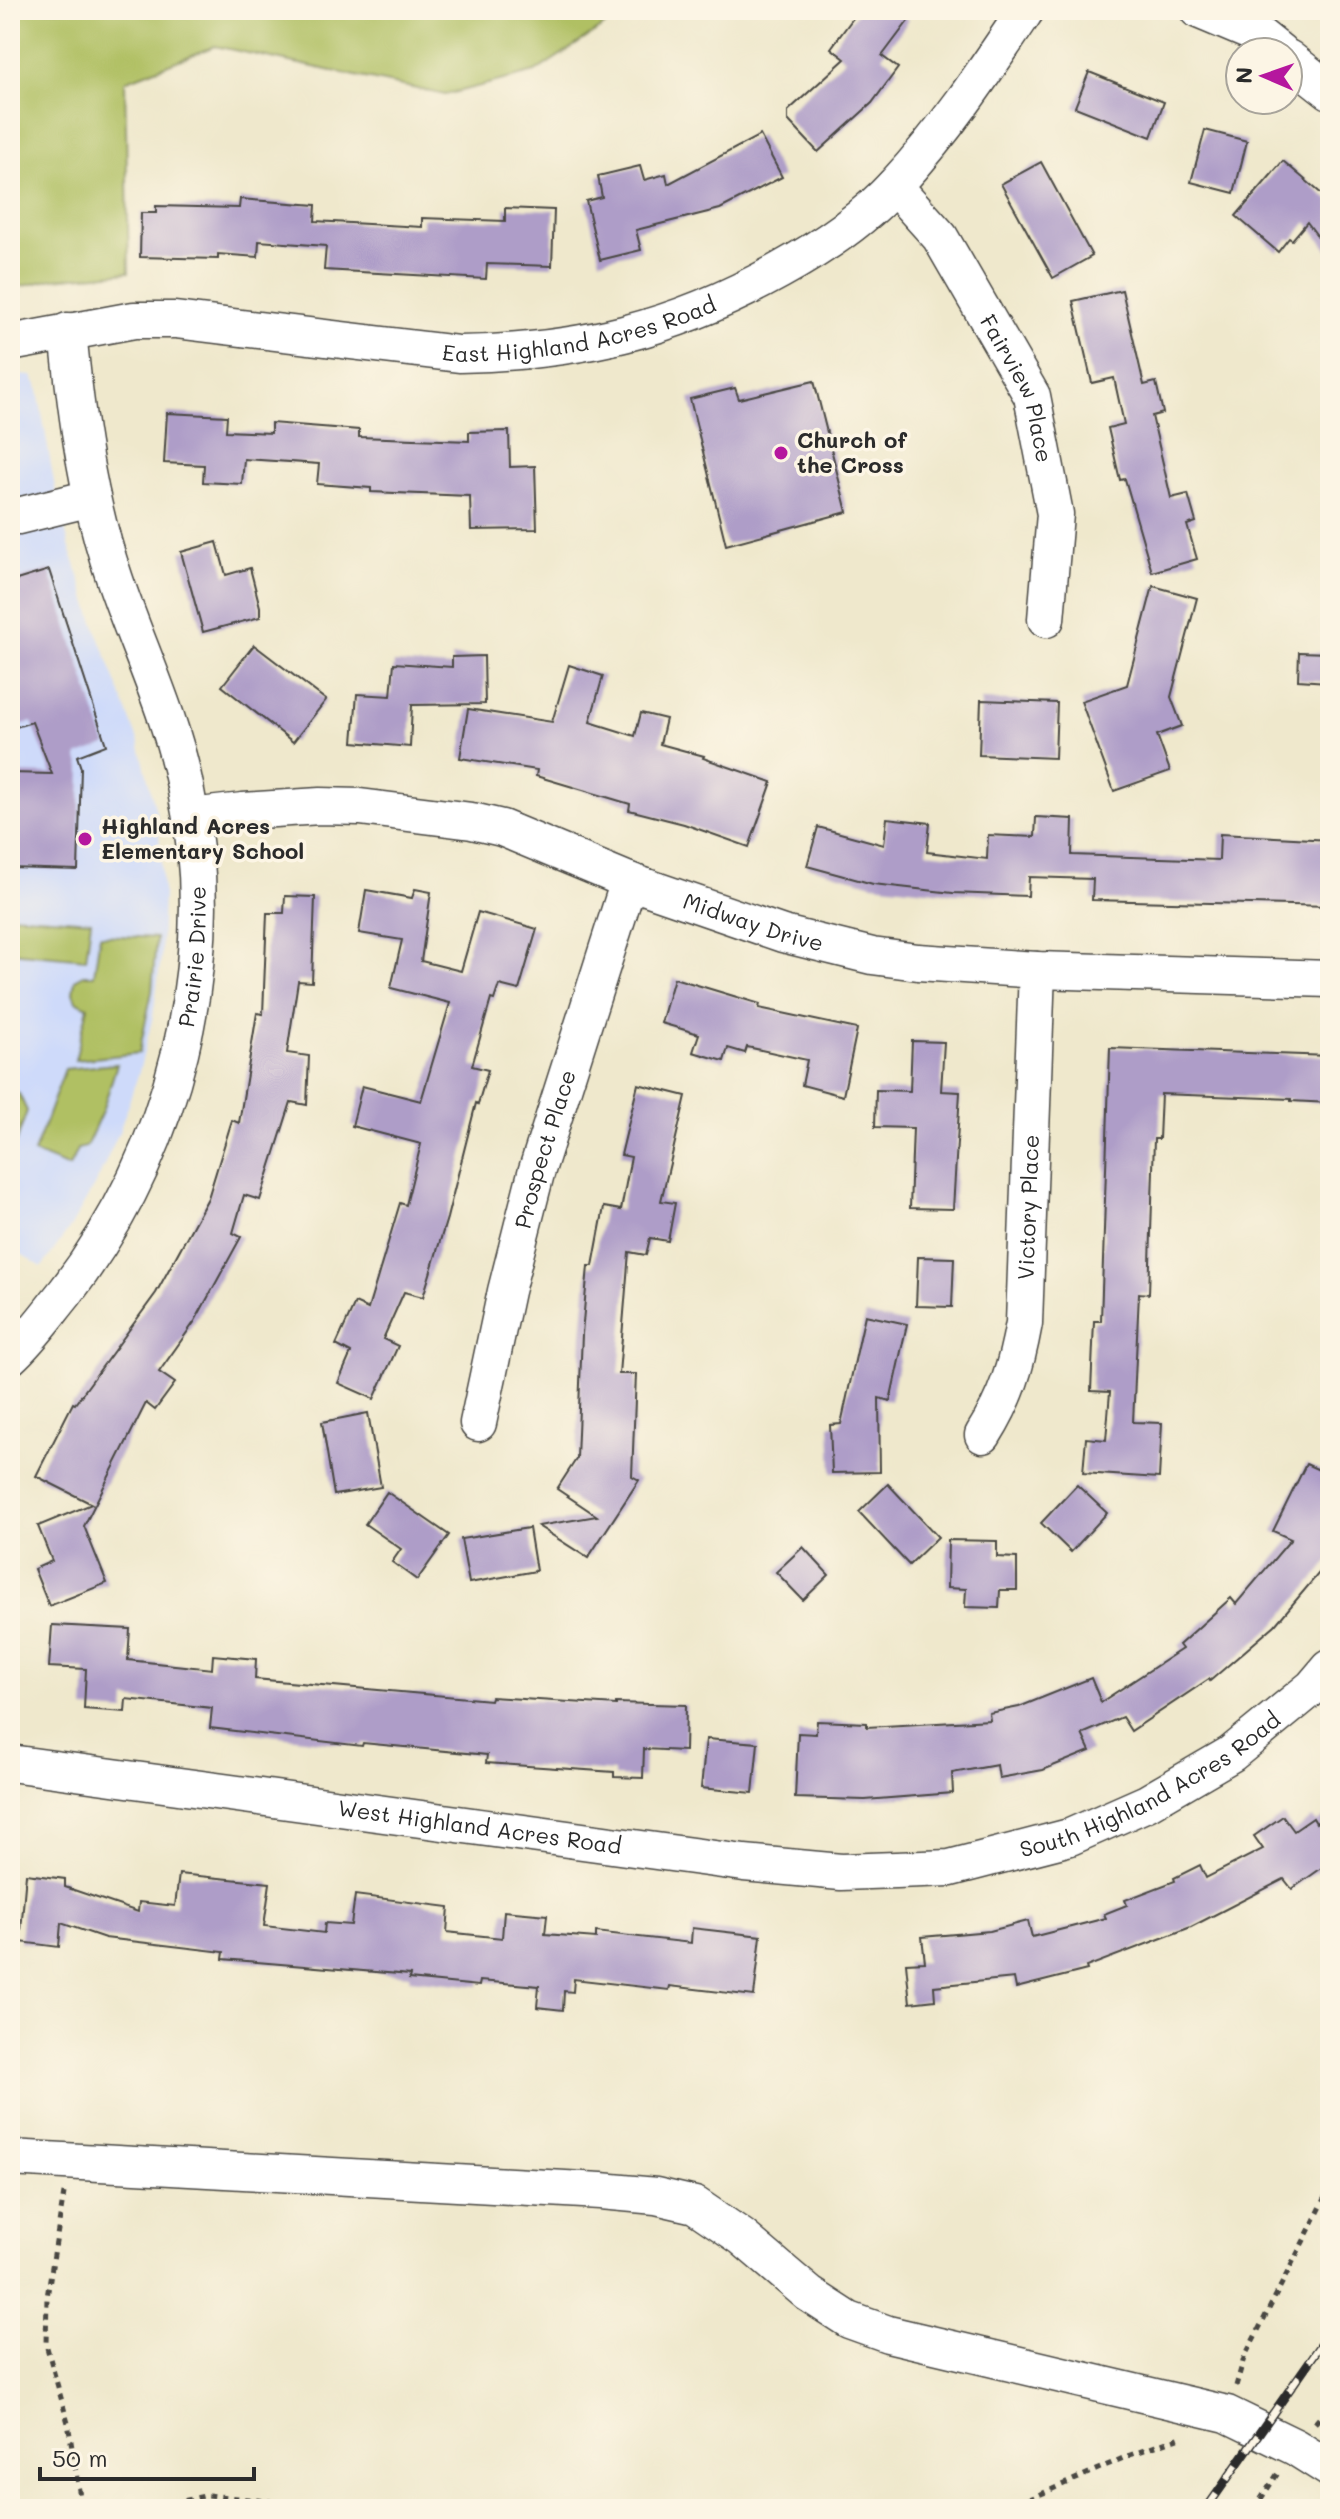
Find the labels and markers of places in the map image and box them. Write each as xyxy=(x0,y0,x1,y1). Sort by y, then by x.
place label: Church of the Cross xyxy=(797,425,907,479)
marker: Church of the Cross xyxy=(772,444,790,462)
place label: Highland Acres Elementary School xyxy=(101,811,304,865)
marker: Highland Acres Elementary School xyxy=(76,830,94,848)

